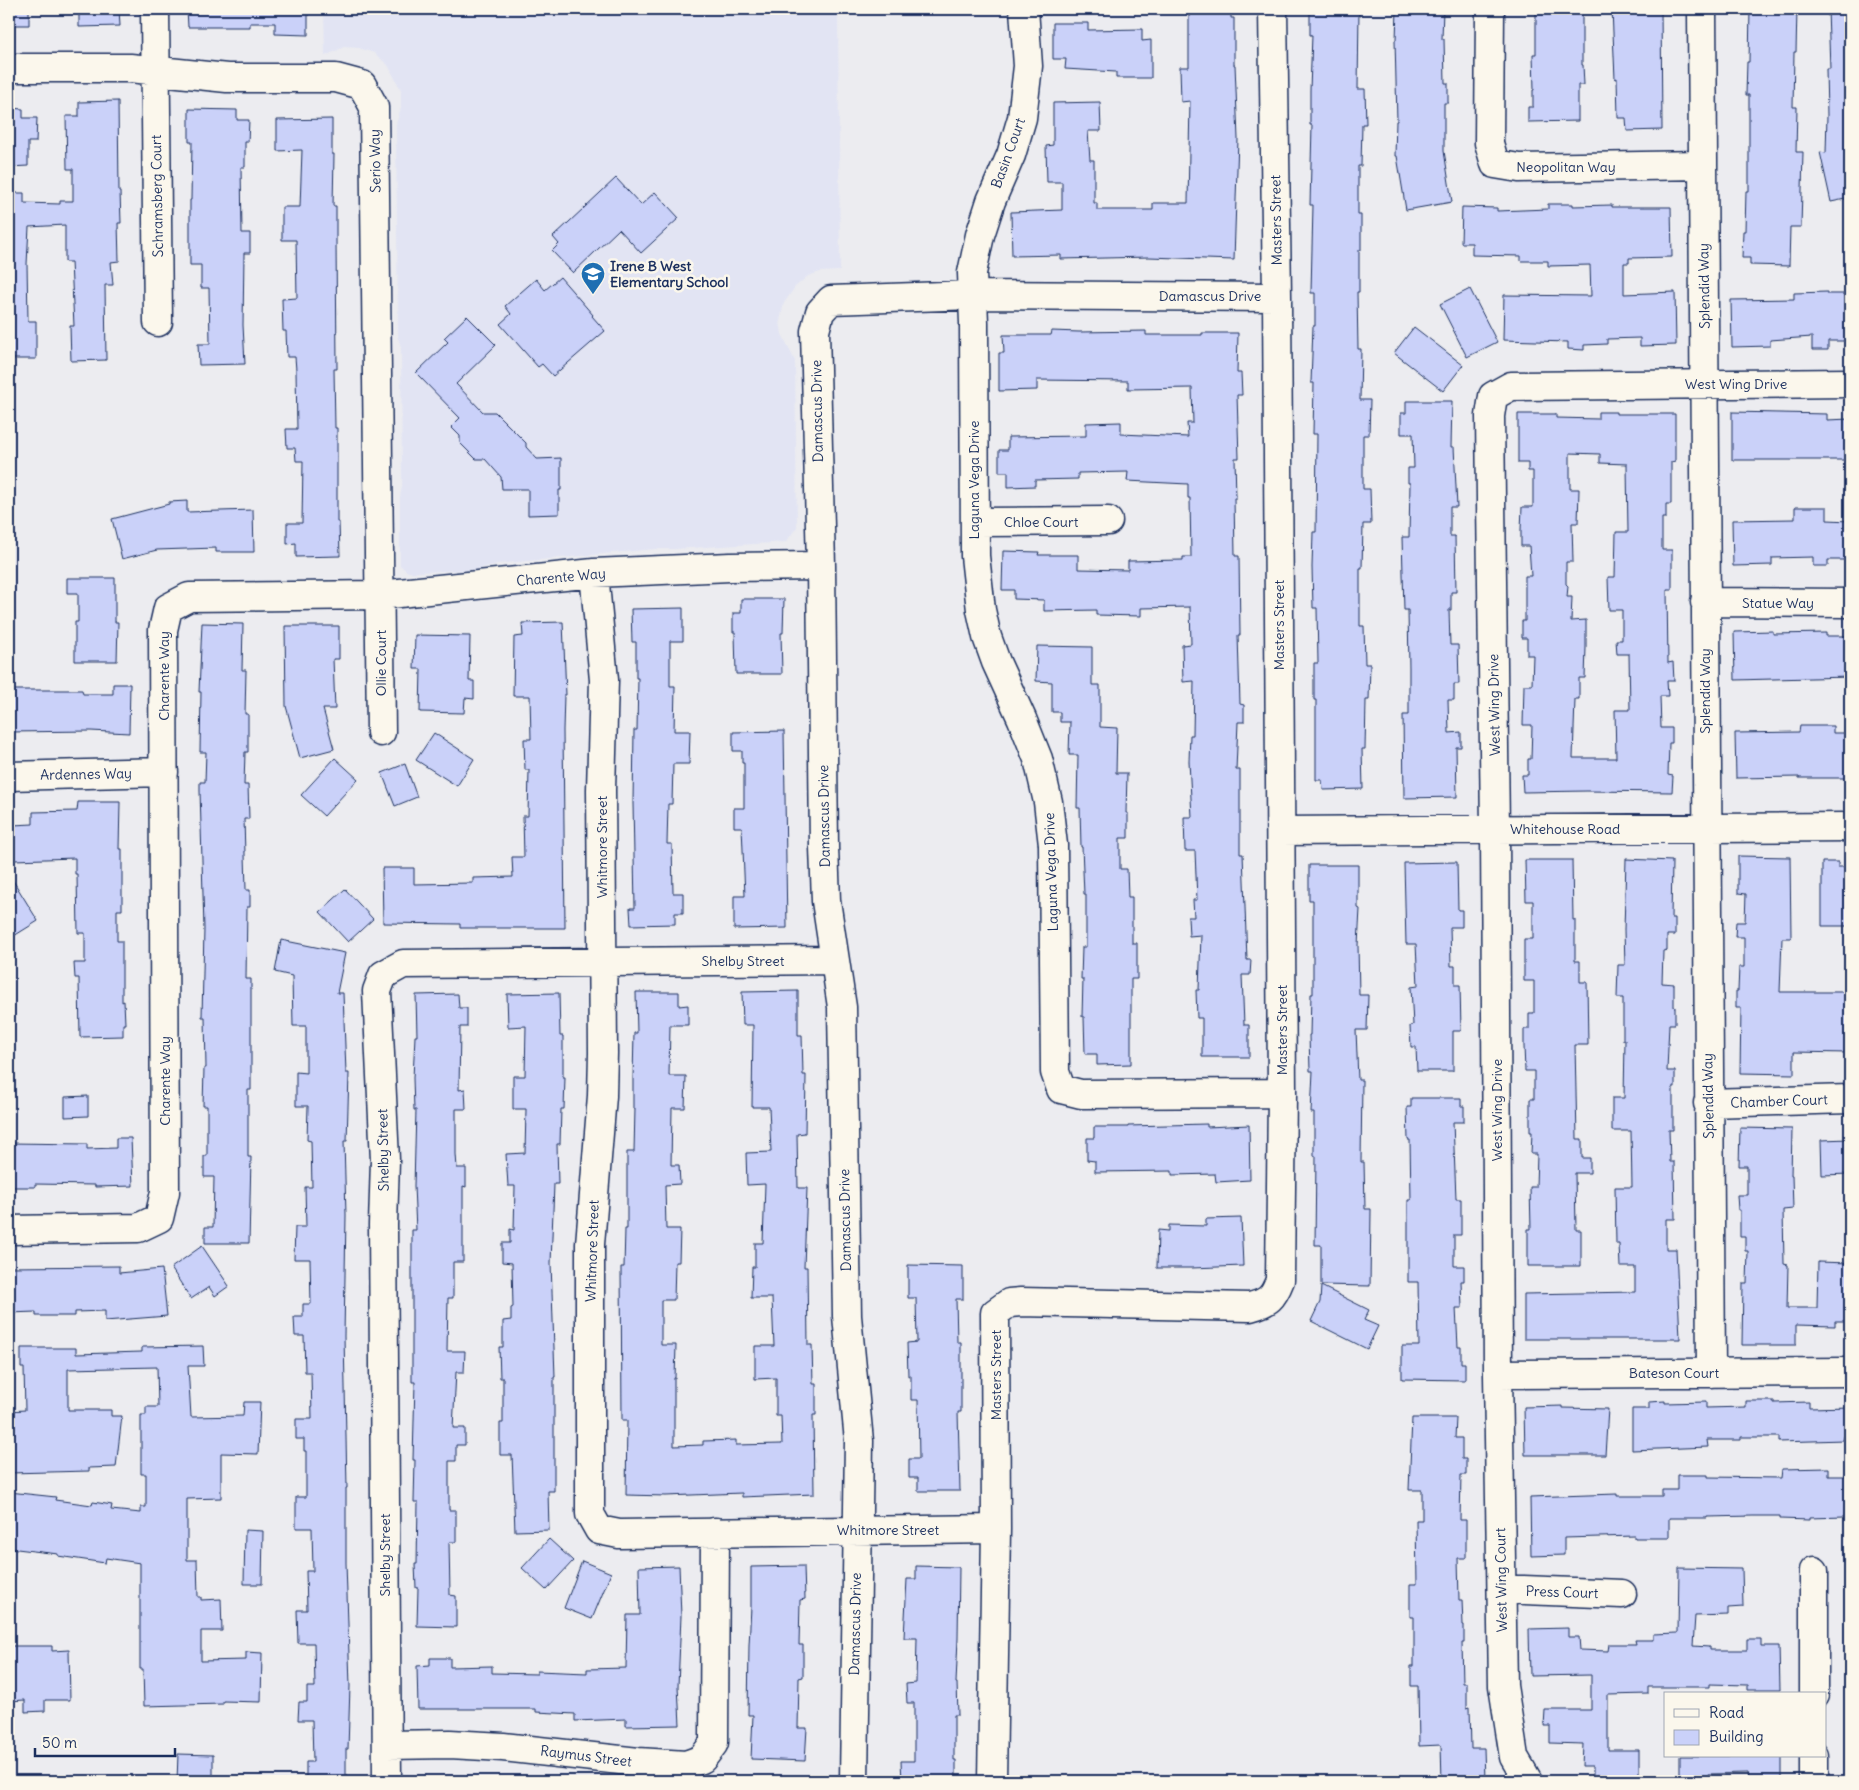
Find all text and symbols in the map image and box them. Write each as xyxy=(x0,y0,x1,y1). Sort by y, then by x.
street label: Basin Court xyxy=(987,115,1029,191)
street label: Serio Way xyxy=(365,129,385,193)
street label: Schramsberg Court xyxy=(147,134,167,258)
street label: Neopolitan Way xyxy=(1516,158,1616,176)
street label: Masters Street xyxy=(1266,174,1286,265)
street label: Splendid Way xyxy=(1694,243,1714,329)
place label: Irene B West Elementary School xyxy=(610,257,728,291)
school or university icon: Irene B West Elementary School xyxy=(580,261,606,295)
street label: Damascus Drive xyxy=(1159,287,1261,305)
street label: Damascus Drive xyxy=(807,360,827,462)
street label: West Wing Drive xyxy=(1685,375,1787,393)
street label: Laguna Vega Drive xyxy=(965,421,983,539)
street label: Chloe Court xyxy=(1004,513,1079,531)
street label: Charente Way xyxy=(516,564,606,590)
street label: Masters Street xyxy=(1270,579,1288,670)
street label: Statue Way xyxy=(1742,594,1814,612)
street label: Ollie Court xyxy=(372,629,390,696)
street label: Charente Way xyxy=(155,631,173,721)
street label: Splendid Way xyxy=(1696,648,1714,734)
street label: West Wing Drive xyxy=(1484,654,1504,756)
street label: Ardennes Way xyxy=(40,764,132,784)
street label: Damascus Drive xyxy=(814,765,834,867)
street label: Whitmore Street xyxy=(593,796,611,898)
street label: Laguna Vega Drive xyxy=(1040,812,1062,932)
street label: Whitehouse Road xyxy=(1510,820,1620,838)
street label: Shelby Street xyxy=(702,952,785,970)
street label: Masters Street xyxy=(1273,984,1291,1075)
street label: Charente Way xyxy=(156,1036,174,1126)
street label: Splendid Way xyxy=(1698,1053,1718,1139)
street label: West Wing Drive xyxy=(1488,1059,1506,1161)
street label: Chamber Court xyxy=(1730,1090,1828,1112)
street label: Shelby Street xyxy=(373,1108,393,1192)
street label: Damascus Drive xyxy=(835,1169,855,1271)
street label: Whitmore Street xyxy=(581,1199,603,1302)
street label: Masters Street xyxy=(987,1329,1005,1420)
street label: Bateson Court xyxy=(1629,1364,1720,1382)
street label: Shelby Street xyxy=(376,1513,394,1596)
street label: Whitmore Street xyxy=(837,1521,939,1539)
street label: West Wing Court xyxy=(1491,1527,1511,1633)
street label: Damascus Drive xyxy=(845,1573,865,1675)
street label: Press Court xyxy=(1525,1582,1599,1602)
legend xyxy=(1664,1692,1826,1758)
text: Road xyxy=(1709,1703,1744,1722)
scale bar xyxy=(35,1725,175,1757)
text: Building xyxy=(1709,1727,1764,1746)
text: 50 m xyxy=(42,1733,77,1752)
street label: Raymus Street xyxy=(539,1741,633,1771)

